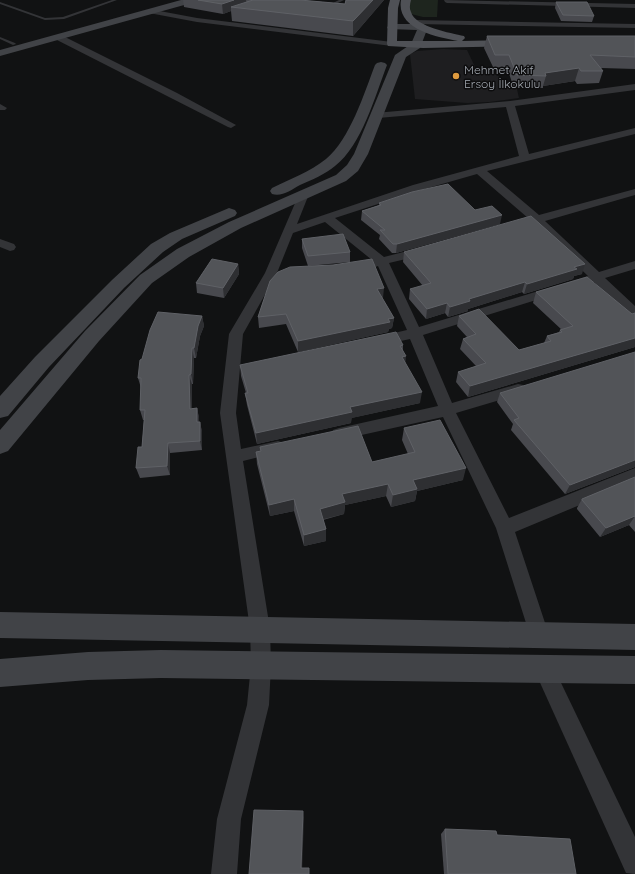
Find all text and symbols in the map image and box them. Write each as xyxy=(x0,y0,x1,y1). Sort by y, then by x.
place label: Mehmet Akif Ersoy İlkokulu xyxy=(464,62,540,91)
marker: Mehmet Akif Ersoy İlkokulu xyxy=(451,71,461,81)

